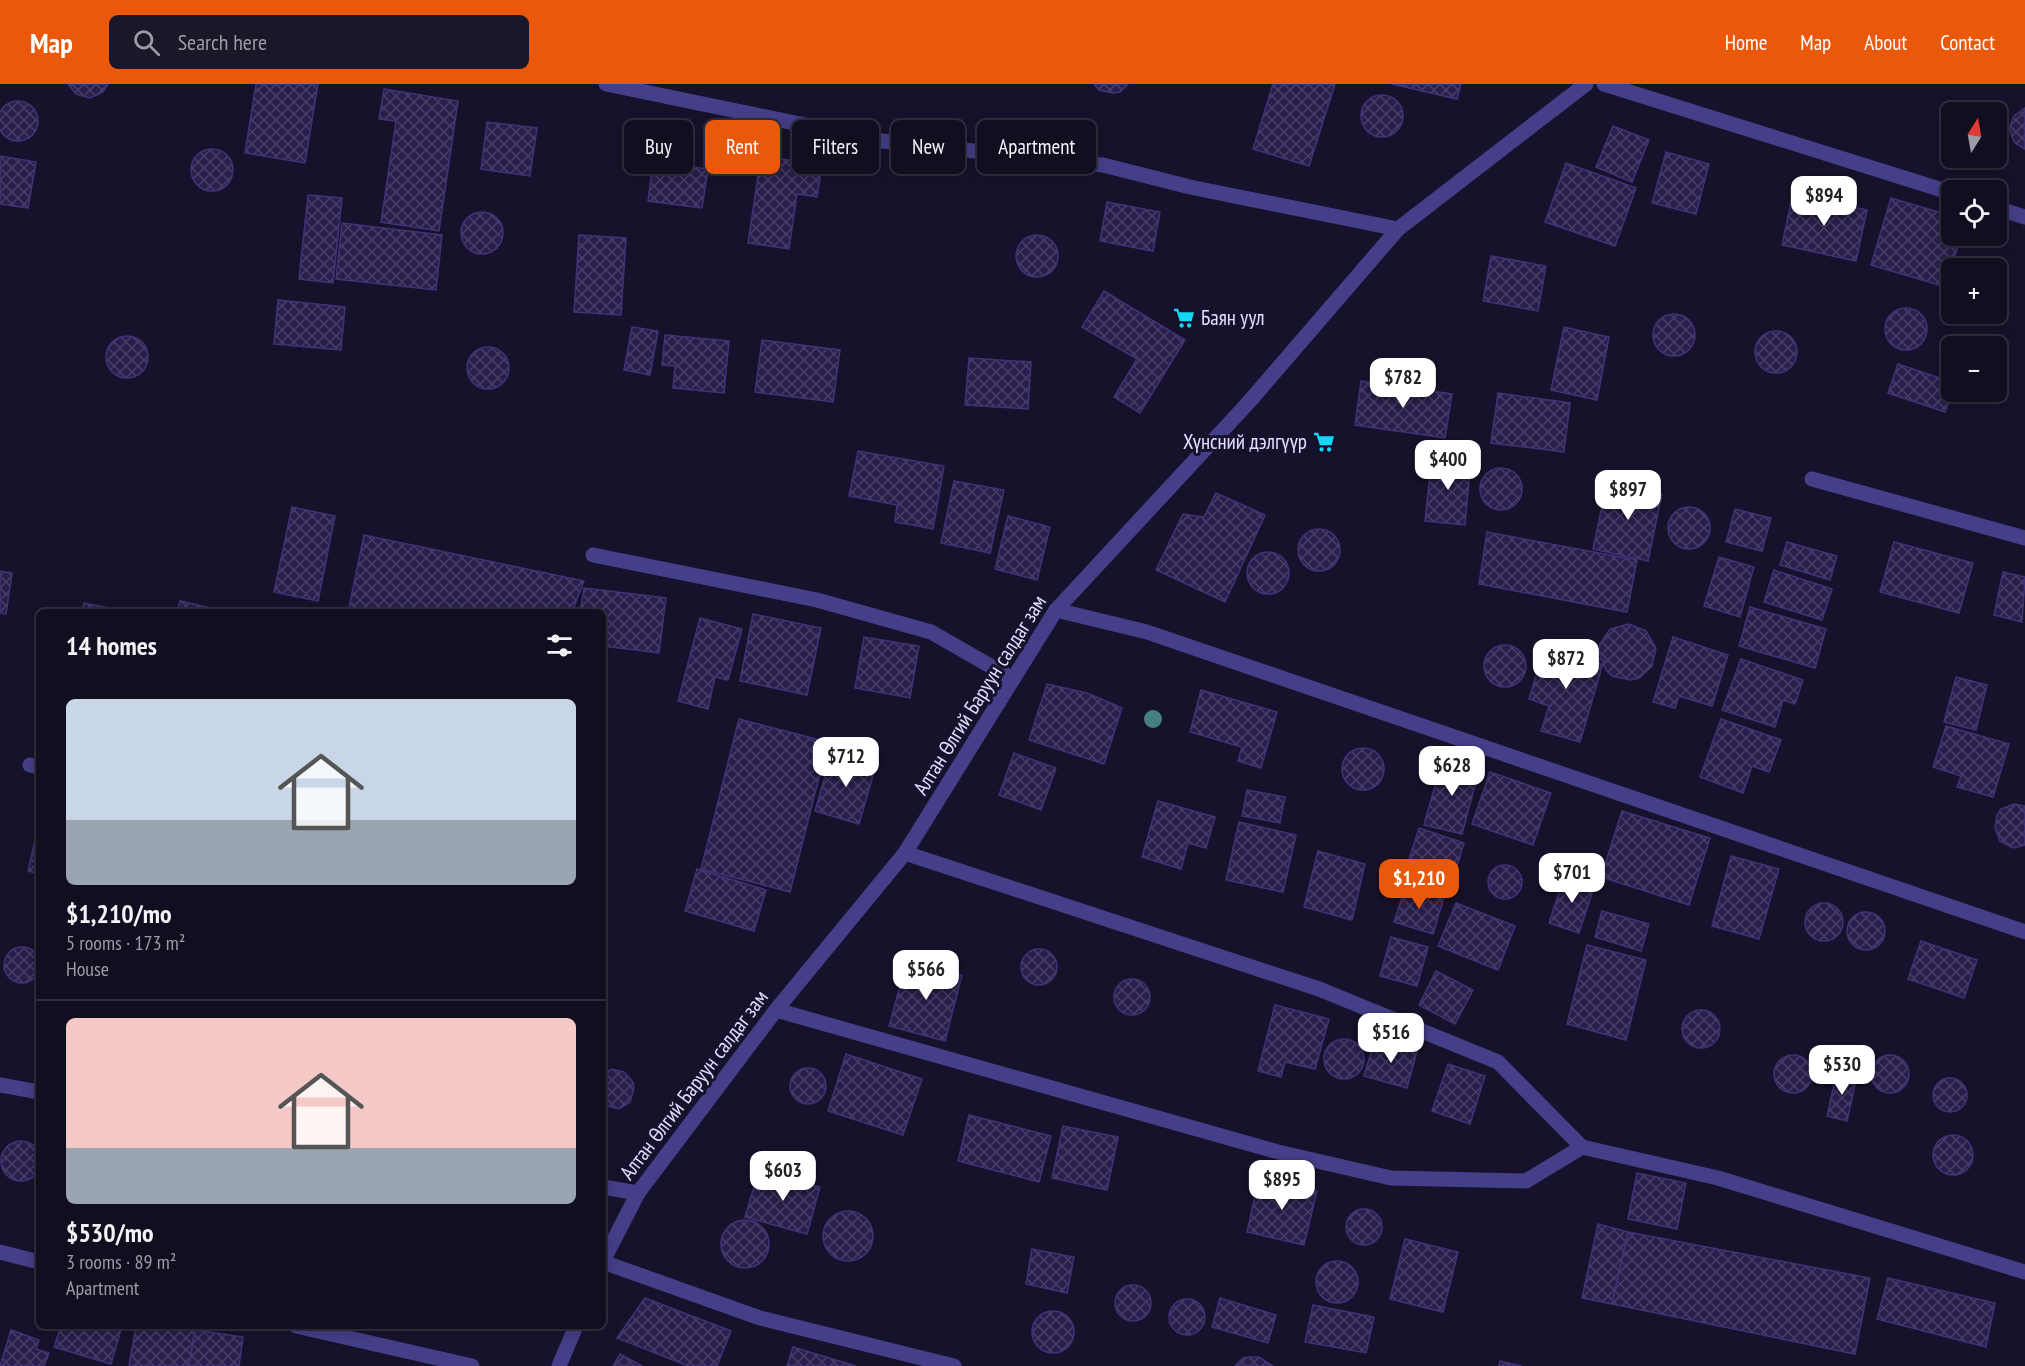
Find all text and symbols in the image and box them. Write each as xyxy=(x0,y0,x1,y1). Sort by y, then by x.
search box xyxy=(109,15,529,69)
text: Map xyxy=(30,24,73,61)
icon: search xyxy=(130,26,163,59)
text: Search here xyxy=(178,28,267,56)
text: Home xyxy=(1725,29,1767,56)
text: Map xyxy=(1800,29,1831,56)
text: About xyxy=(1864,29,1907,56)
text: Contact xyxy=(1940,29,1995,56)
north arrow xyxy=(1941,102,2007,168)
map controls xyxy=(1941,102,2007,402)
chip: Buy xyxy=(624,120,693,174)
chip: Rent xyxy=(705,120,780,174)
chip: Filters xyxy=(792,120,879,174)
chip: New xyxy=(891,120,965,174)
chip: Apartment xyxy=(977,120,1096,174)
pin: $894 xyxy=(1788,176,1860,227)
button: locate xyxy=(1941,180,2007,246)
text: $894 xyxy=(1805,182,1843,208)
button: + xyxy=(1941,258,2007,324)
place label: Баян уул xyxy=(1201,304,1265,331)
supermarket icon: Баян уул xyxy=(1172,306,1196,330)
button: − xyxy=(1941,336,2007,402)
pin: $782 xyxy=(1367,358,1439,409)
text: $782 xyxy=(1384,364,1422,390)
place label: Хүнсний дэлгүүр xyxy=(1183,428,1307,455)
supermarket icon: Хүнсний дэлгүүр xyxy=(1312,430,1336,454)
pin: $400 xyxy=(1412,440,1484,491)
text: $400 xyxy=(1429,446,1467,472)
pin: $897 xyxy=(1592,470,1664,521)
text: $897 xyxy=(1609,476,1647,502)
street label: Алтан Өлгий Баруун салдаг зам xyxy=(907,590,1052,800)
text: 14 homes xyxy=(66,629,157,662)
icon: filters xyxy=(543,629,576,662)
pin: $872 xyxy=(1530,639,1602,690)
text: $872 xyxy=(1547,645,1585,671)
pin: $712 xyxy=(810,737,882,788)
icon: home xyxy=(267,738,375,846)
text: $712 xyxy=(827,743,865,769)
pin: $628 xyxy=(1416,746,1488,797)
text: $628 xyxy=(1433,752,1471,778)
pin: $701 xyxy=(1536,853,1608,904)
pin: $1,210 xyxy=(1370,859,1468,910)
text: $701 xyxy=(1553,859,1591,885)
text: $1,210 xyxy=(1393,865,1445,891)
text: $1,210/mo xyxy=(66,897,172,930)
text: 5 rooms · 173 m² xyxy=(66,930,185,956)
pin: $566 xyxy=(890,950,962,1001)
text: House xyxy=(66,956,109,982)
text: $566 xyxy=(907,956,945,982)
street label: Алтан Өлгий Баруун салдаг зам xyxy=(613,984,774,1185)
pin: $516 xyxy=(1355,1013,1427,1064)
text: $516 xyxy=(1372,1019,1410,1045)
pin: $530 xyxy=(1806,1045,1878,1096)
text: $530 xyxy=(1823,1051,1861,1077)
icon: home xyxy=(267,1057,375,1165)
pin: $603 xyxy=(747,1151,819,1202)
text: $603 xyxy=(764,1157,802,1183)
pin: $895 xyxy=(1246,1160,1318,1211)
text: $895 xyxy=(1263,1166,1301,1192)
text: $530/mo xyxy=(66,1216,154,1249)
text: 3 rooms · 89 m² xyxy=(66,1249,176,1275)
text: Apartment xyxy=(66,1275,139,1301)

